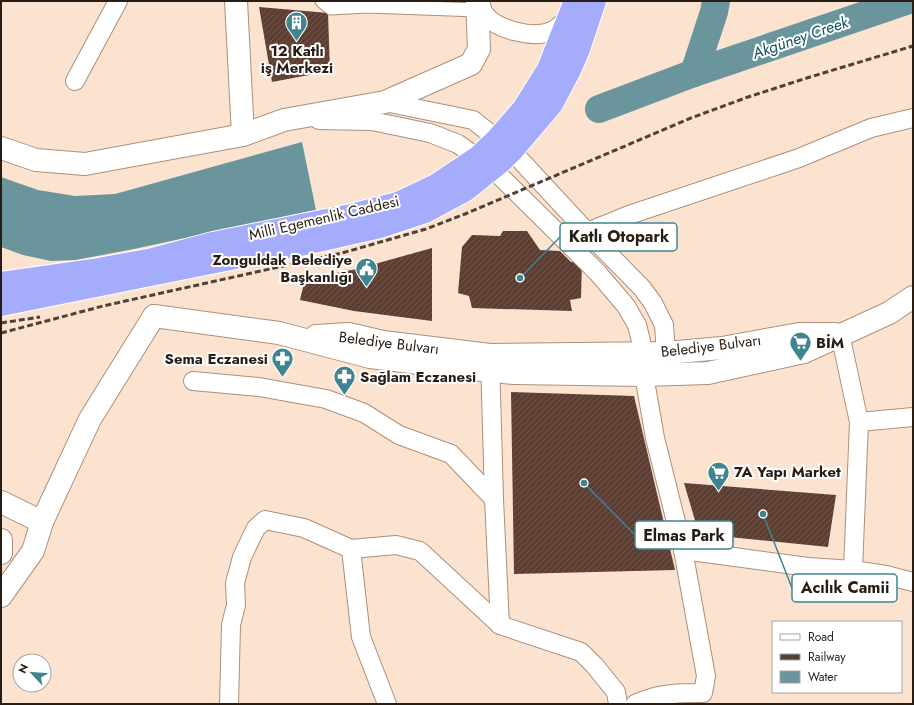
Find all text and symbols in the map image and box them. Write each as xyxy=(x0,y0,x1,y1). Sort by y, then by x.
building icon: 12 Katlı iş Merkezi xyxy=(284,9,310,42)
water label: Akgüney Creek xyxy=(748,10,852,65)
place label: 12 Katlı iş Merkezi xyxy=(261,40,333,79)
street label: Milli Egemenlik Caddesi xyxy=(247,190,401,246)
callout: Katlı Otopark xyxy=(560,223,677,251)
text: Katlı Otopark xyxy=(569,225,670,248)
place label: Zonguldak Belediye Başkanlığı xyxy=(213,249,352,288)
public building icon: Zonguldak Belediye Başkanlığı xyxy=(354,256,380,289)
street label: Belediye Bulvarı xyxy=(338,326,440,360)
street label: Belediye Bulvarı xyxy=(660,329,762,363)
supermarket icon: BİM xyxy=(788,330,814,363)
place label: BİM xyxy=(816,332,844,354)
pharmacy icon: Sema Eczanesi xyxy=(270,346,296,379)
place label: Sema Eczanesi xyxy=(165,348,268,370)
pharmacy icon: Sağlam Eczanesi xyxy=(332,364,358,397)
place label: Sağlam Eczanesi xyxy=(360,366,476,388)
supermarket icon: 7A Yapı Market xyxy=(706,459,732,492)
place label: 7A Yapı Market xyxy=(734,461,841,483)
callout: Elmas Park xyxy=(635,521,733,549)
text: Elmas Park xyxy=(643,524,726,547)
callout: Acılık Camii xyxy=(792,574,897,602)
text: Acılık Camii xyxy=(800,576,889,599)
legend xyxy=(772,621,902,693)
text: Road xyxy=(808,628,834,646)
text: Railway xyxy=(808,648,846,666)
north arrow xyxy=(12,653,52,693)
text: N xyxy=(14,661,32,676)
text: Water xyxy=(808,668,839,686)

